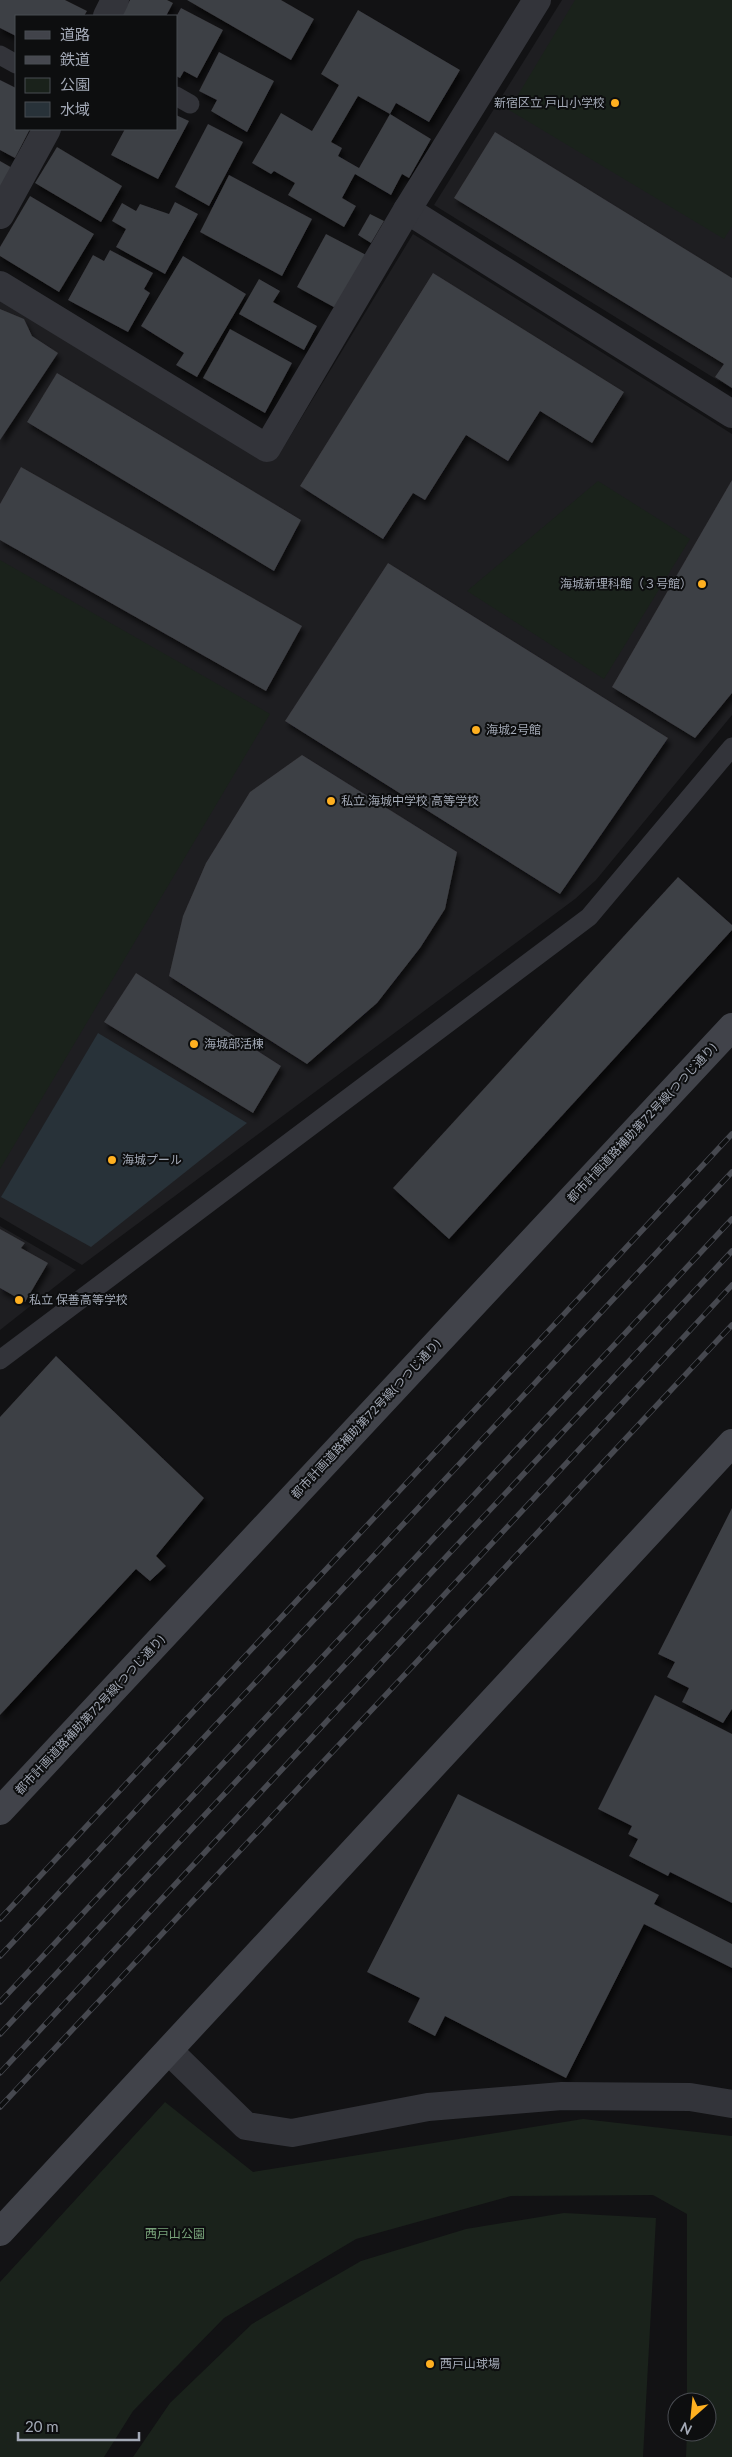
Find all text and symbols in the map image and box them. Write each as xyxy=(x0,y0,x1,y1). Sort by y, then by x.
legend xyxy=(15,15,178,130)
text: 道路 xyxy=(60,25,90,43)
text: 鉄道 xyxy=(60,50,90,68)
text: 公園 xyxy=(60,75,90,93)
place label: 新宿区立 戸山小学校 xyxy=(494,95,605,110)
marker: 新宿区立 戸山小学校 xyxy=(609,97,621,109)
text: 水域 xyxy=(60,100,90,118)
place label: 海城新理科館（３号館） xyxy=(560,576,692,591)
marker: 海城新理科館（３号館） xyxy=(696,578,708,590)
place label: 海城2号館 xyxy=(486,722,541,737)
marker: 海城2号館 xyxy=(470,724,482,736)
place label: 私立 海城中学校 高等学校 xyxy=(341,793,479,808)
marker: 私立 海城中学校 高等学校 xyxy=(325,795,337,807)
place label: 海城部活棟 xyxy=(204,1036,264,1051)
marker: 海城部活棟 xyxy=(188,1038,200,1050)
street label: 都市計画道路補助第72号線(つつじ通り) xyxy=(564,1040,720,1205)
place label: 海城プール xyxy=(122,1152,182,1167)
marker: 海城プール xyxy=(106,1154,118,1166)
place label: 私立 保善高等学校 xyxy=(29,1292,128,1307)
marker: 私立 保善高等学校 xyxy=(13,1294,25,1306)
street label: 都市計画道路補助第72号線(つつじ通り) xyxy=(288,1336,444,1501)
street label: 都市計画道路補助第72号線(つつじ通り) xyxy=(12,1632,168,1797)
park label: 西戸山公園 xyxy=(145,2226,205,2241)
place label: 西戸山球場 xyxy=(440,2356,500,2371)
marker: 西戸山球場 xyxy=(424,2358,436,2370)
north arrow xyxy=(667,2392,717,2442)
scale bar xyxy=(18,2410,139,2442)
text: 20 m xyxy=(25,2417,59,2435)
text: N xyxy=(677,2419,695,2439)

